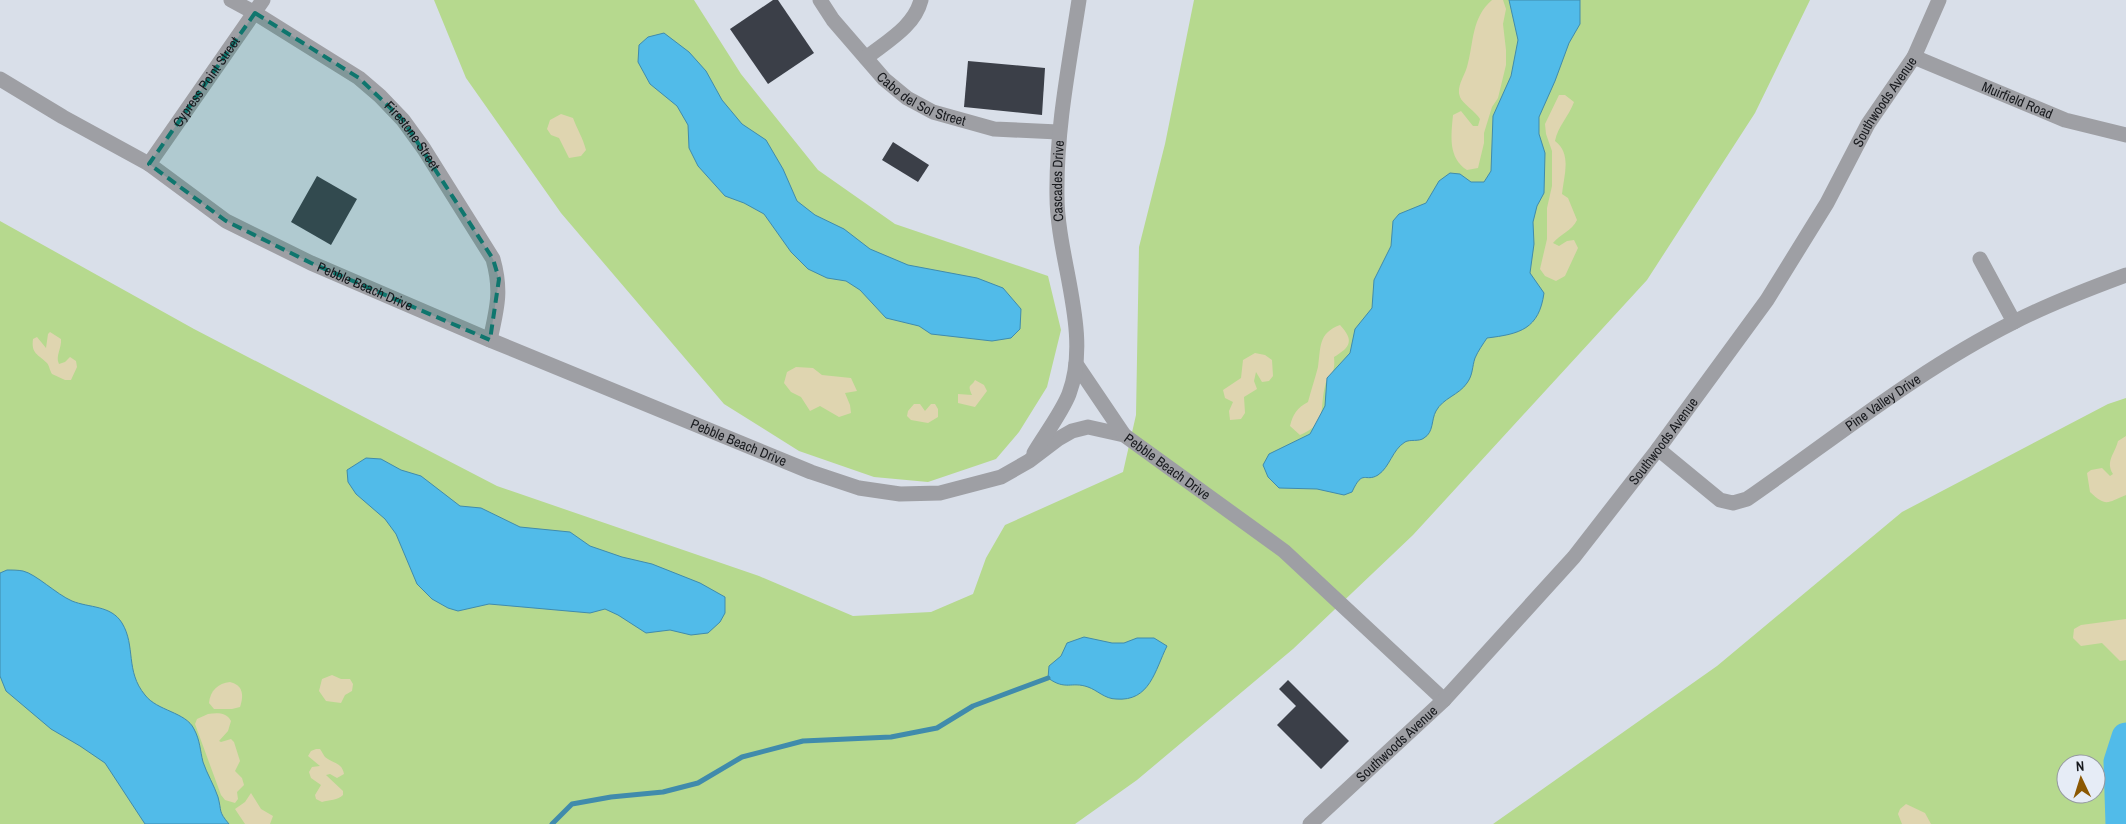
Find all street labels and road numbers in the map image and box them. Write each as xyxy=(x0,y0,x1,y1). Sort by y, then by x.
street label: Cypress Point Street xyxy=(168,33,244,131)
street label: Southwoods Avenue xyxy=(1849,53,1921,150)
street label: Cabo del Sol Street xyxy=(873,68,968,130)
street label: Muirfield Road xyxy=(1979,77,2056,123)
street label: Firestone Street xyxy=(381,97,444,174)
street label: Cascades Drive xyxy=(1048,140,1068,223)
street label: Pebble Beach Drive xyxy=(314,258,416,315)
street label: Pine Valley Drive xyxy=(1842,370,1924,435)
street label: Southwoods Avenue xyxy=(1625,394,1702,488)
street label: Pebble Beach Drive xyxy=(688,415,789,470)
street label: Pebble Beach Drive xyxy=(1121,429,1214,504)
street label: Southwoods Avenue xyxy=(1352,702,1441,786)

